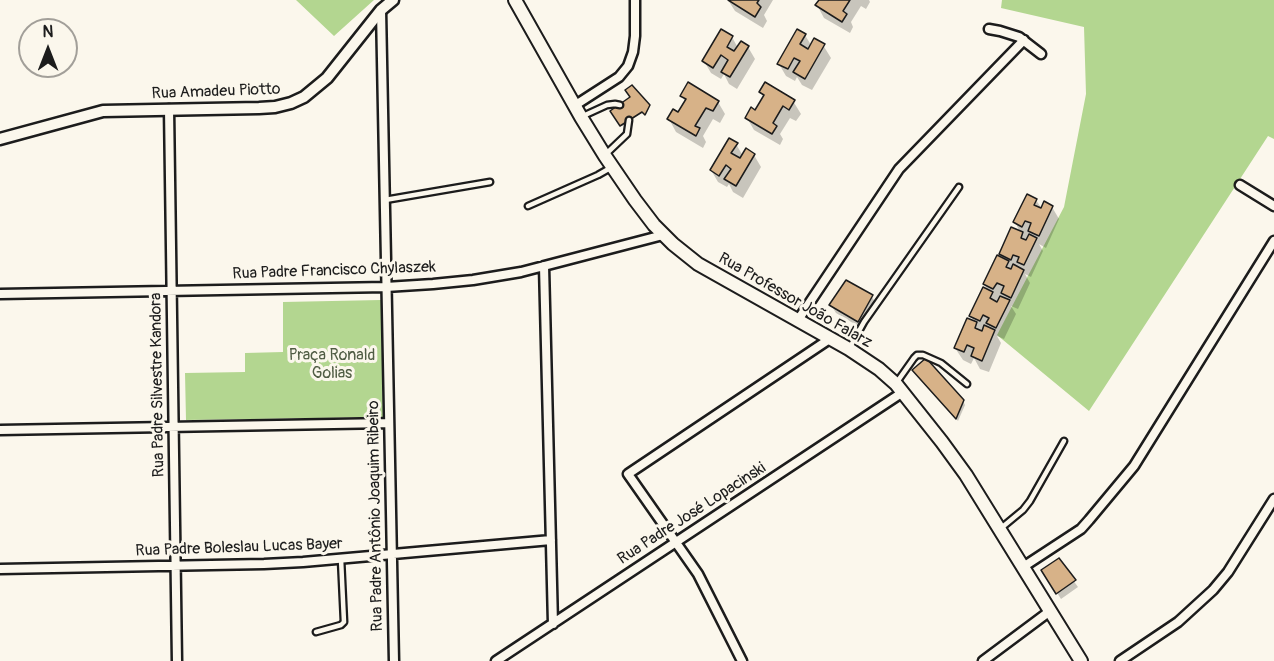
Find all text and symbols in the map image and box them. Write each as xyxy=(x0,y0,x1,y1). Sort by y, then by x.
north arrow xyxy=(18,18,78,78)
text: N xyxy=(43,22,53,42)
street label: Rua Amadeu Piotto xyxy=(151,80,281,104)
street label: Rua Professor João Falarz xyxy=(715,249,875,353)
street label: Rua Padre Francisco Chylaszek xyxy=(232,258,436,284)
street label: Rua Padre Silvestre Kandora xyxy=(147,292,169,478)
park label: Praça Ronald Golias xyxy=(289,346,375,384)
street label: Rua Padre Antônio Joaquim Ribeiro xyxy=(364,400,388,632)
street label: Rua Padre José Lopacinski xyxy=(614,459,770,569)
street label: Rua Padre Boleslau Lucas Bayer xyxy=(135,535,343,561)

